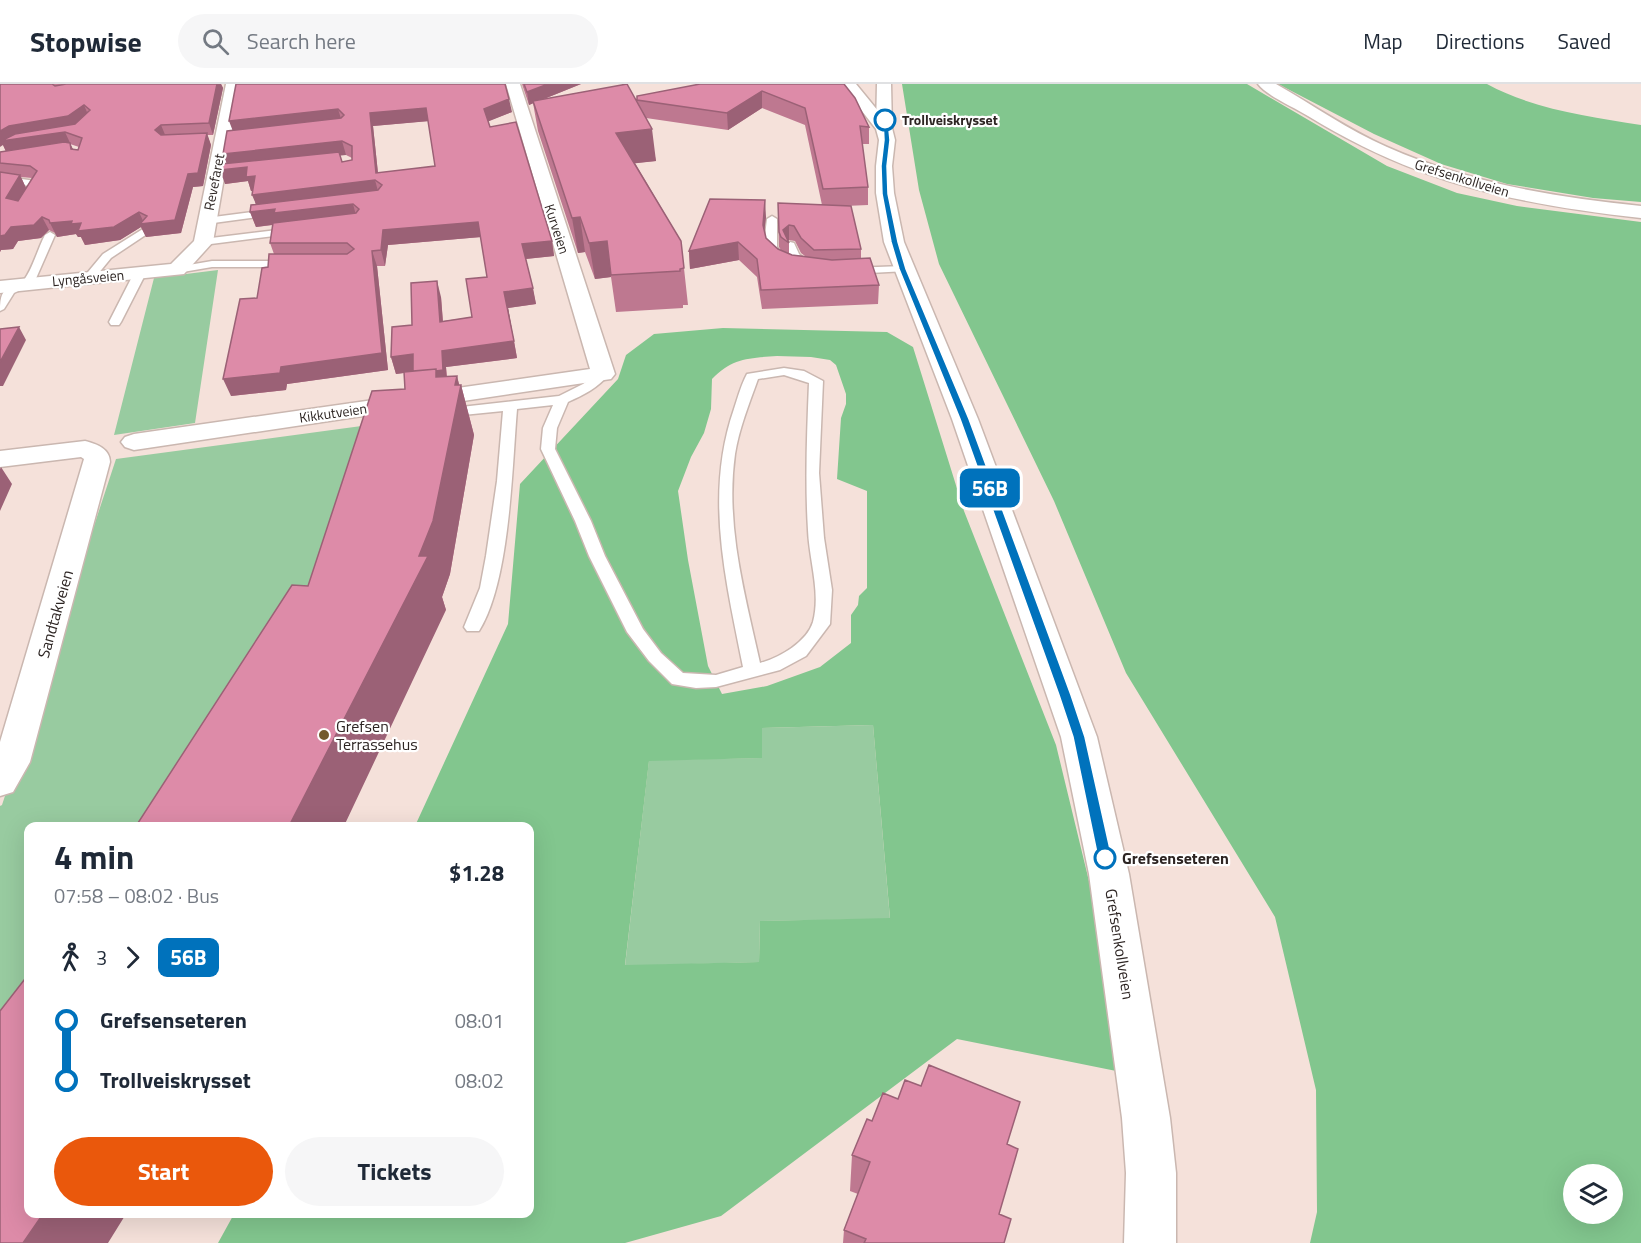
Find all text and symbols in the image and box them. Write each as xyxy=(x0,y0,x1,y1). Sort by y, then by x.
search box xyxy=(178,14,598,68)
text: Stopwise xyxy=(30,20,142,63)
text: Search here xyxy=(247,24,356,58)
icon: search xyxy=(199,25,232,58)
text: Map xyxy=(1363,25,1403,57)
text: Directions xyxy=(1436,25,1525,57)
text: Saved xyxy=(1558,25,1611,57)
marker: Trollveiskrysset xyxy=(874,109,896,131)
place label: Trollveiskrysset xyxy=(902,109,998,130)
street label: Revefaret xyxy=(198,152,229,212)
street label: Grefsenkollveien xyxy=(1412,153,1512,202)
street label: Kurveien xyxy=(540,201,575,257)
street label: Lyngåsveien xyxy=(51,264,125,291)
street label: Kikkutveien xyxy=(298,397,368,428)
line badge: 56B xyxy=(956,468,1024,508)
text: 56B xyxy=(972,472,1008,504)
street label: Sandtakveien xyxy=(31,567,79,661)
place label: Grefsen Terrassehus xyxy=(336,714,418,756)
marker: Grefsen Terrassehus xyxy=(317,728,331,742)
text: 4 min xyxy=(54,832,134,882)
place label: Grefsenseteren xyxy=(1122,846,1229,870)
marker: Grefsenseteren xyxy=(1094,847,1116,869)
text: $1.28 xyxy=(449,856,504,890)
text: 07:58 – 08:02 · Bus xyxy=(54,880,219,911)
street label: Grefsenkollveien xyxy=(1099,887,1141,1001)
icon: walk xyxy=(54,941,87,974)
icon: forward xyxy=(116,941,149,974)
text: 56B xyxy=(170,941,207,973)
text: 3 xyxy=(96,942,107,973)
text: Grefsenseteren xyxy=(100,1003,247,1037)
text: 08:01 xyxy=(455,1005,504,1036)
text: Trollveiskrysset xyxy=(100,1063,251,1097)
text: 08:02 xyxy=(455,1065,504,1096)
button: Start xyxy=(54,1137,273,1206)
button: Tickets xyxy=(285,1137,504,1206)
map controls xyxy=(1563,1164,1623,1224)
button: layers xyxy=(1563,1164,1623,1224)

